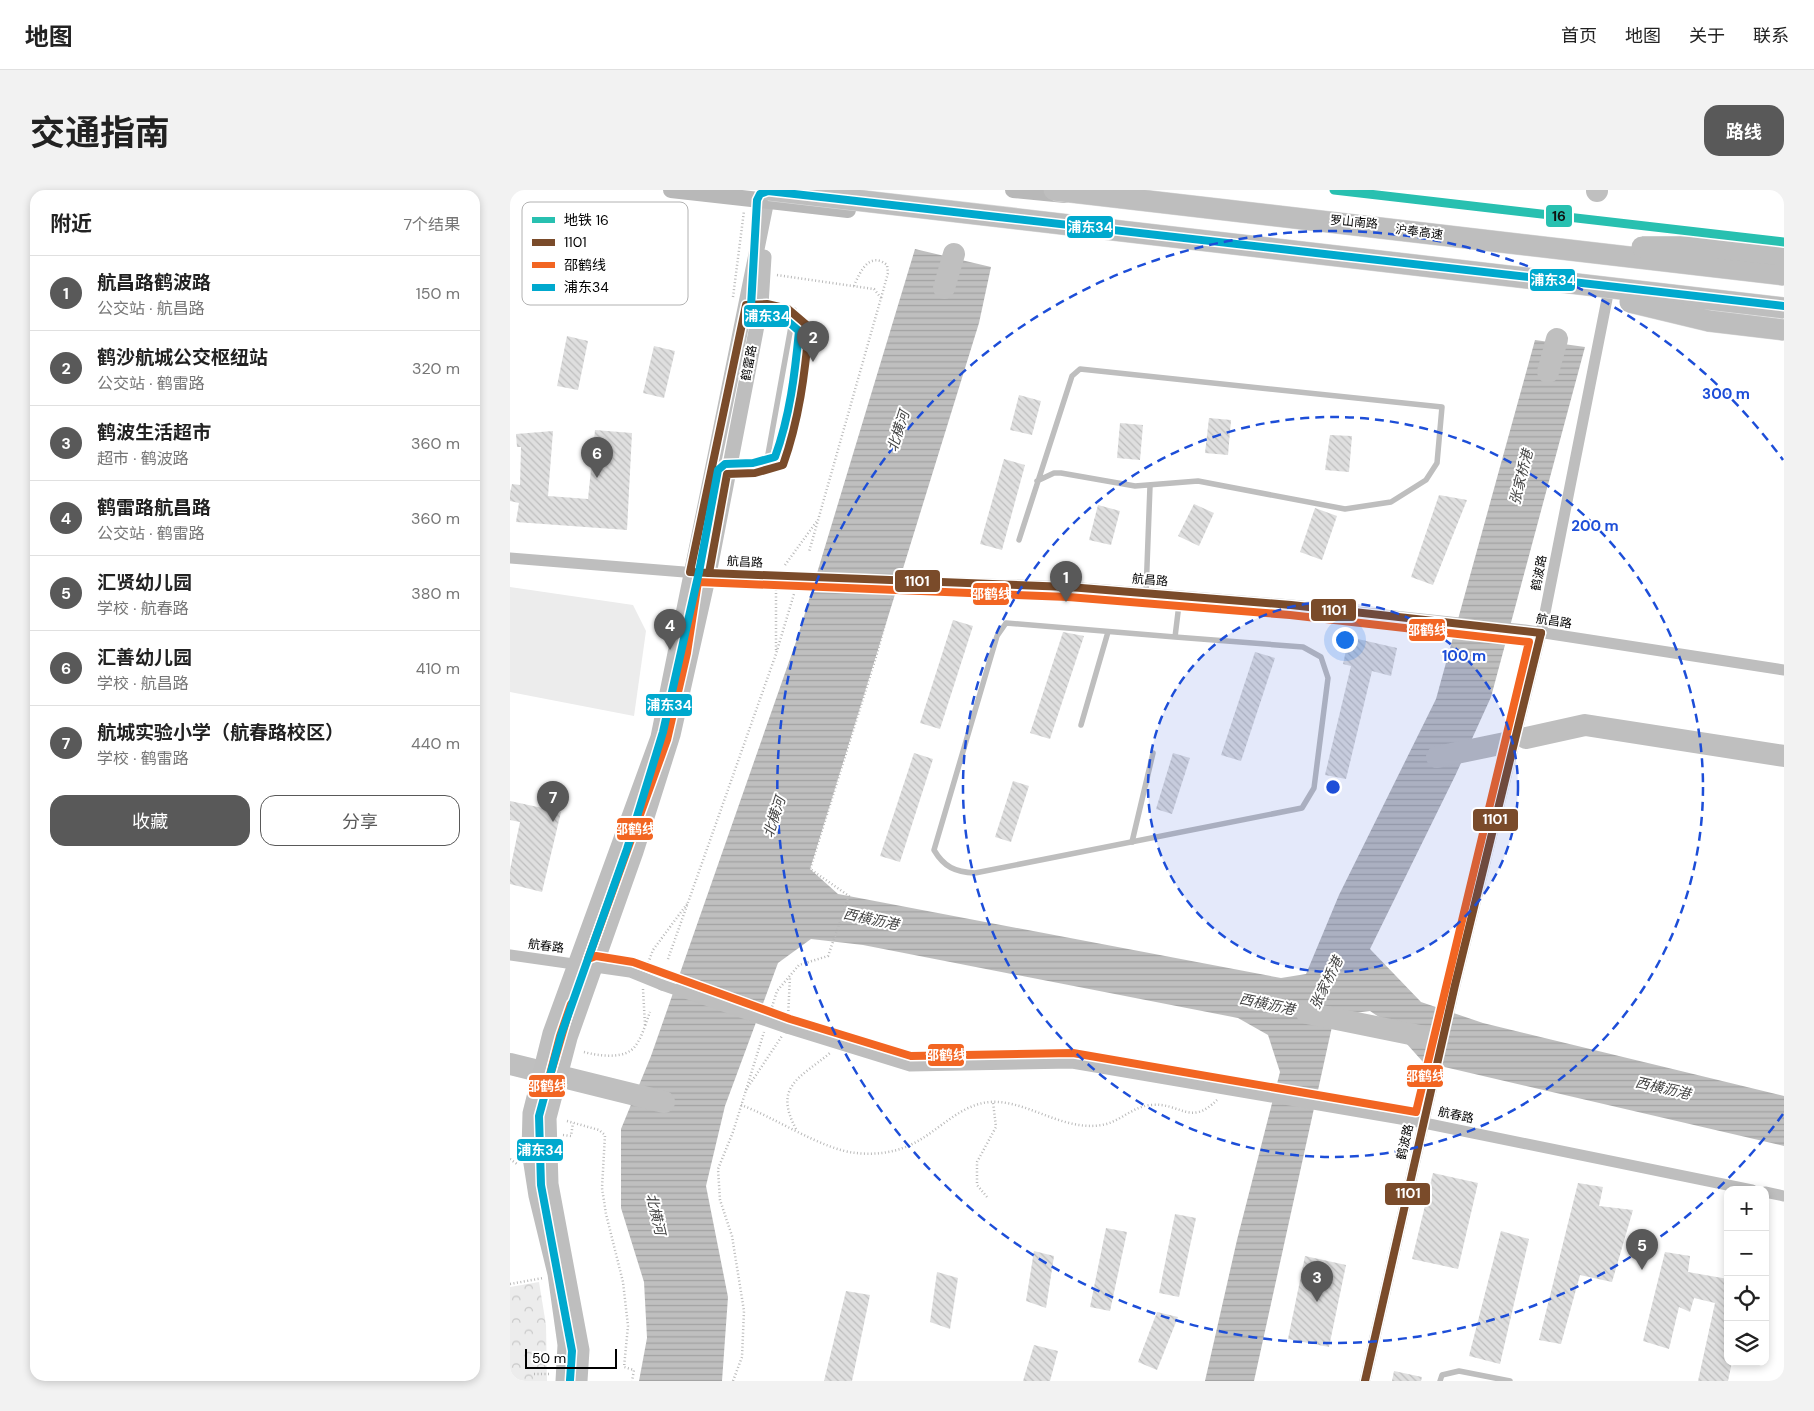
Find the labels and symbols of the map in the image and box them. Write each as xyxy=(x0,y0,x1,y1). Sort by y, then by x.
legend xyxy=(522,202,688,305)
line badge: 16 xyxy=(1545,204,1573,228)
text: 16 xyxy=(1552,207,1566,225)
text: 地铁 16 xyxy=(564,211,609,229)
street label: 罗山南路 xyxy=(1329,212,1379,232)
line badge: 浦东34 xyxy=(1066,215,1114,239)
text: 浦东34 xyxy=(1067,218,1113,236)
street label: 沪奉高速 xyxy=(1394,221,1444,243)
text: 1101 xyxy=(564,233,587,251)
text: 邵鹤线 xyxy=(564,256,606,274)
line badge: 浦东34 xyxy=(1529,268,1576,292)
text: 浦东34 xyxy=(1530,271,1576,289)
text: 浦东34 xyxy=(564,278,609,296)
line badge: 浦东34 xyxy=(743,304,790,328)
text: 浦东34 xyxy=(744,307,790,325)
pin: 2 xyxy=(797,321,829,362)
street label: 鹤雷路 xyxy=(738,344,760,382)
text: 300 m xyxy=(1702,384,1750,404)
water label: 北横河 xyxy=(883,405,914,454)
pin: 6 xyxy=(581,437,613,478)
water label: 张家桥港 xyxy=(1505,446,1537,506)
text: 200 m xyxy=(1571,516,1619,536)
street label: 航昌路 xyxy=(727,553,763,571)
street label: 鹤波路 xyxy=(1528,554,1550,592)
pin: 1 xyxy=(1050,561,1082,602)
line badge: 1101 xyxy=(894,569,941,593)
street label: 航昌路 xyxy=(1131,570,1169,590)
text: 1101 xyxy=(904,572,930,590)
line badge: 邵鹤线 xyxy=(972,582,1010,606)
text: 邵鹤线 xyxy=(970,585,1012,603)
line badge: 1101 xyxy=(1310,598,1357,622)
text: 1101 xyxy=(1321,601,1347,619)
pin: 4 xyxy=(654,609,686,650)
street label: 航昌路 xyxy=(1535,610,1573,632)
line badge: 邵鹤线 xyxy=(1408,618,1446,642)
text: 邵鹤线 xyxy=(1406,621,1448,639)
your location xyxy=(1332,627,1358,653)
text: 100 m xyxy=(1442,646,1486,666)
line badge: 浦东34 xyxy=(645,693,693,717)
text: 浦东34 xyxy=(646,696,692,714)
centre of rings xyxy=(1324,778,1342,796)
pin: 7 xyxy=(537,781,569,822)
water label: 北横河 xyxy=(759,791,790,840)
line badge: 1101 xyxy=(1472,808,1519,832)
text: 1101 xyxy=(1482,810,1508,828)
line badge: 邵鹤线 xyxy=(616,817,654,841)
text: 邵鹤线 xyxy=(614,820,656,838)
water label: 西横沥港 xyxy=(842,904,902,934)
street label: 航春路 xyxy=(527,936,565,956)
water label: 张家桥港 xyxy=(1306,952,1347,1012)
water label: 西横沥港 xyxy=(1238,989,1298,1019)
line badge: 邵鹤线 xyxy=(927,1043,965,1067)
text: 邵鹤线 xyxy=(925,1046,967,1064)
line badge: 邵鹤线 xyxy=(1406,1064,1444,1088)
text: 邵鹤线 xyxy=(1404,1067,1446,1085)
water label: 西横沥港 xyxy=(1634,1073,1694,1104)
line badge: 邵鹤线 xyxy=(528,1074,566,1098)
text: 邵鹤线 xyxy=(526,1077,568,1095)
street label: 航春路 xyxy=(1437,1103,1475,1127)
street label: 鹤波路 xyxy=(1393,1123,1417,1161)
line badge: 浦东34 xyxy=(516,1138,564,1162)
text: 浦东34 xyxy=(517,1141,563,1159)
line badge: 1101 xyxy=(1384,1182,1431,1206)
text: 1101 xyxy=(1395,1184,1421,1202)
water label: 北横河 xyxy=(643,1192,670,1239)
pin: 5 xyxy=(1626,1229,1658,1270)
pin: 3 xyxy=(1301,1261,1333,1302)
scale bar xyxy=(525,1346,618,1369)

